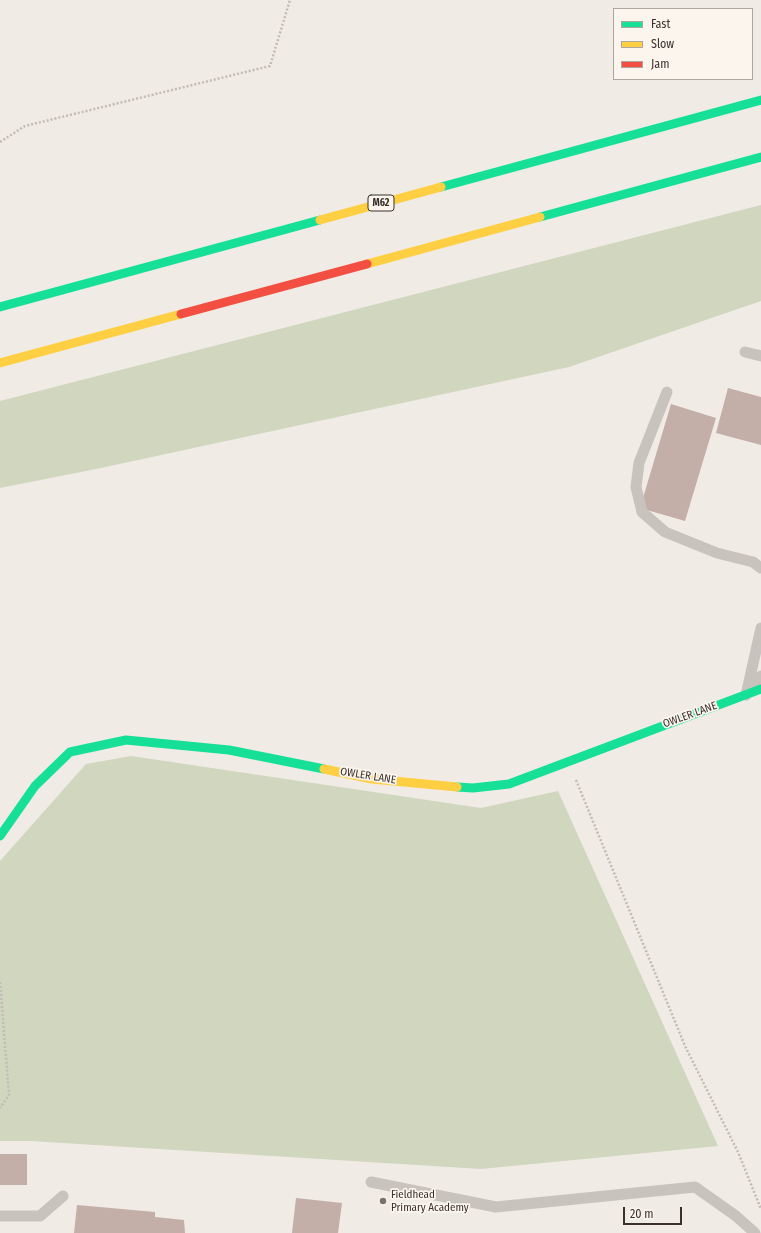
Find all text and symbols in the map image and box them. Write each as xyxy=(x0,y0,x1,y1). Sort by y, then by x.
legend xyxy=(613,8,753,80)
text: Fast xyxy=(651,17,670,31)
text: Slow xyxy=(651,37,674,51)
text: Jam xyxy=(651,57,669,71)
road number: M62 xyxy=(368,195,394,211)
street label: OWLER LANE xyxy=(661,699,719,731)
street label: OWLER LANE xyxy=(339,765,397,787)
place label: Fieldhead Primary Academy xyxy=(391,1188,469,1214)
marker: Fieldhead Primary Academy xyxy=(378,1196,388,1206)
scale bar xyxy=(625,1199,684,1225)
text: 20 m xyxy=(630,1207,654,1221)

